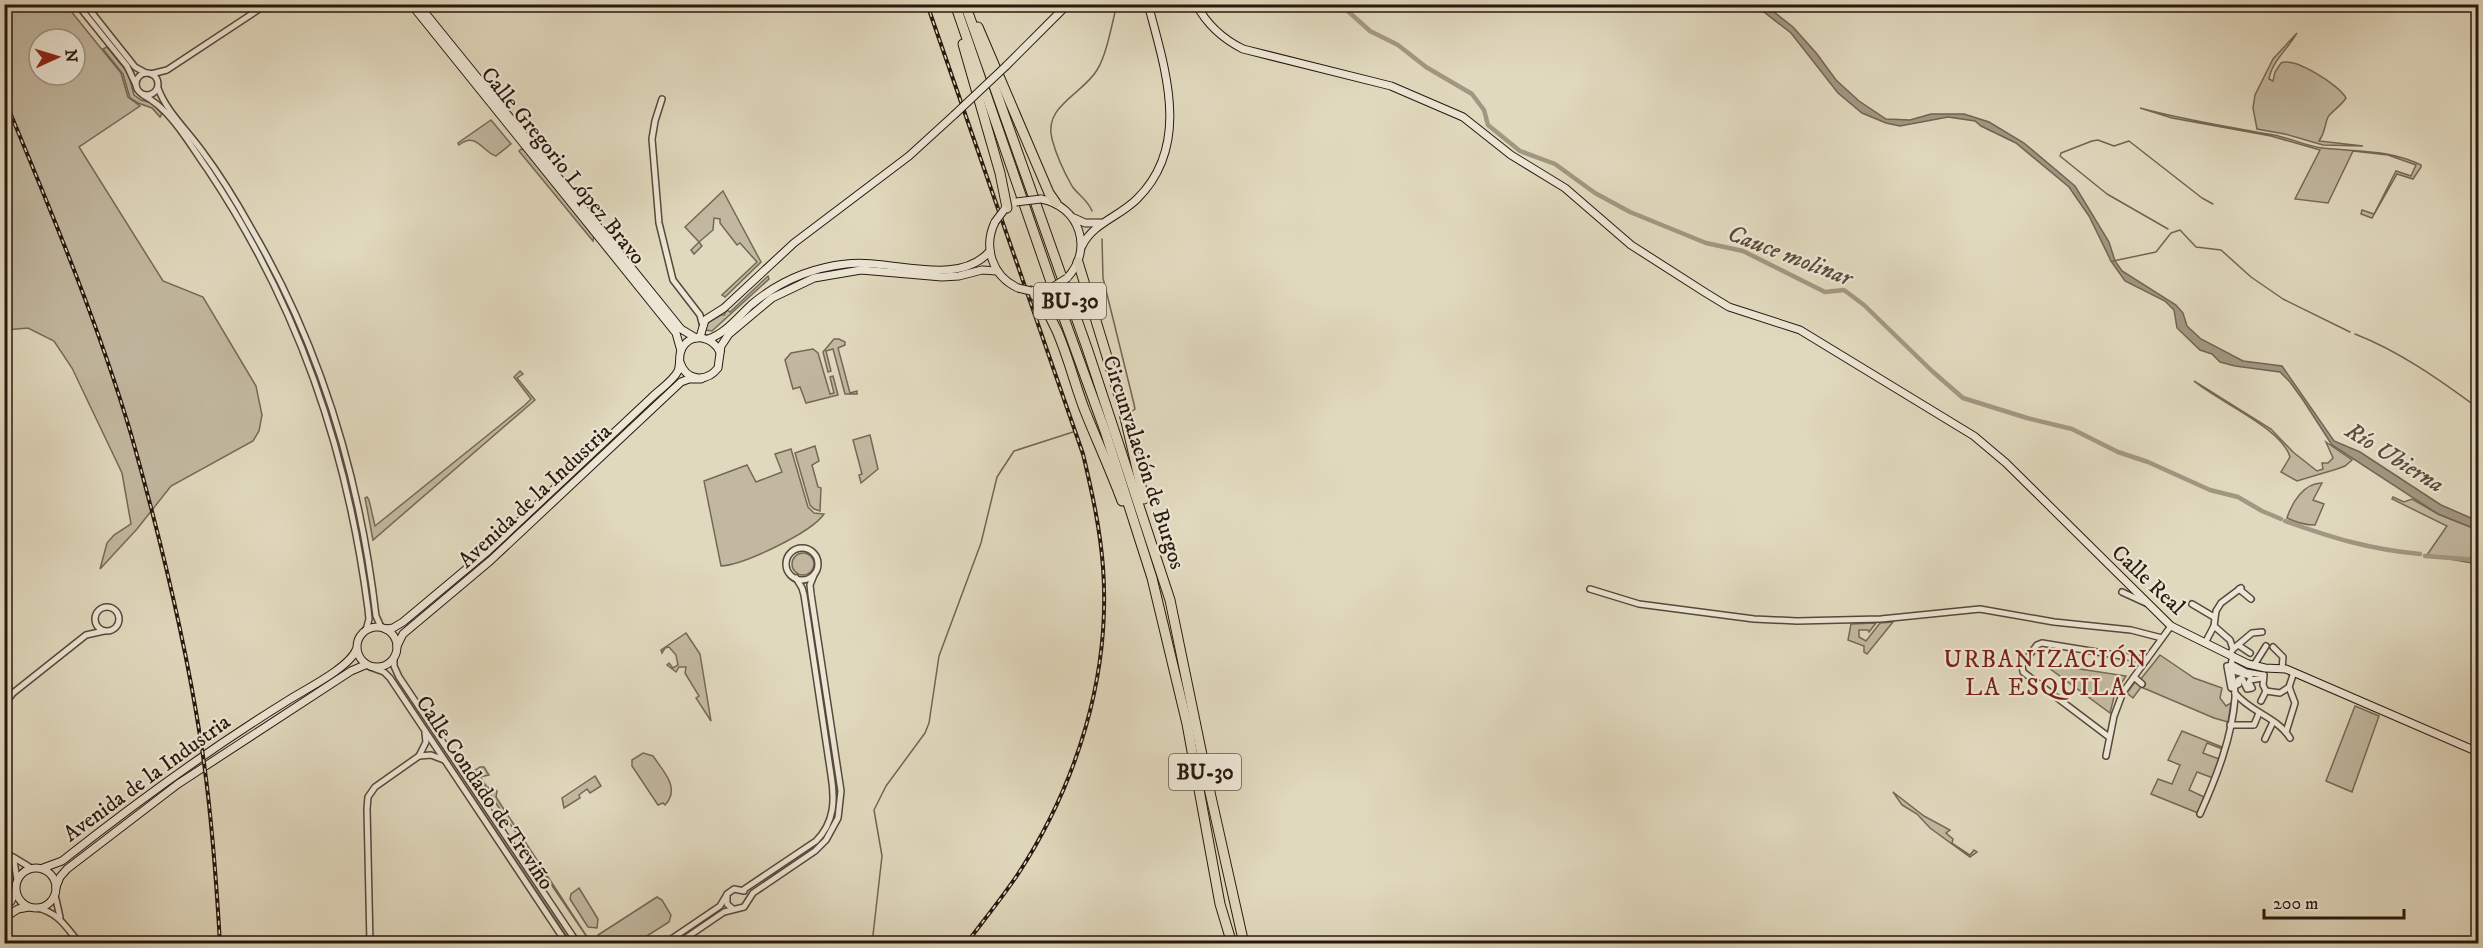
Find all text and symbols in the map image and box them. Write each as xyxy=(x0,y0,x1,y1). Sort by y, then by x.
north arrow xyxy=(27,27,87,87)
text: N xyxy=(61,49,81,63)
street label: Calle Gregorio López Bravo xyxy=(475,62,651,270)
water label: Cauce molinar xyxy=(1723,218,1859,294)
road number: BU-30 xyxy=(1034,283,1106,319)
street label: Circunvalación de Burgos xyxy=(1096,352,1191,573)
water label: Río Ubierna xyxy=(2339,415,2449,500)
street label: Avenida de la Industria xyxy=(453,418,618,574)
street label: Calle Real xyxy=(2106,539,2191,621)
district label: URBANIZACIÓN LA ESQUILA xyxy=(1943,644,2149,703)
street label: Calle Condado de Treviño xyxy=(410,691,560,895)
street label: Avenida de la Industria xyxy=(58,708,236,848)
road number: BU-30 xyxy=(1169,754,1241,790)
scale bar xyxy=(2264,882,2404,920)
text: 200 m xyxy=(2273,893,2319,915)

